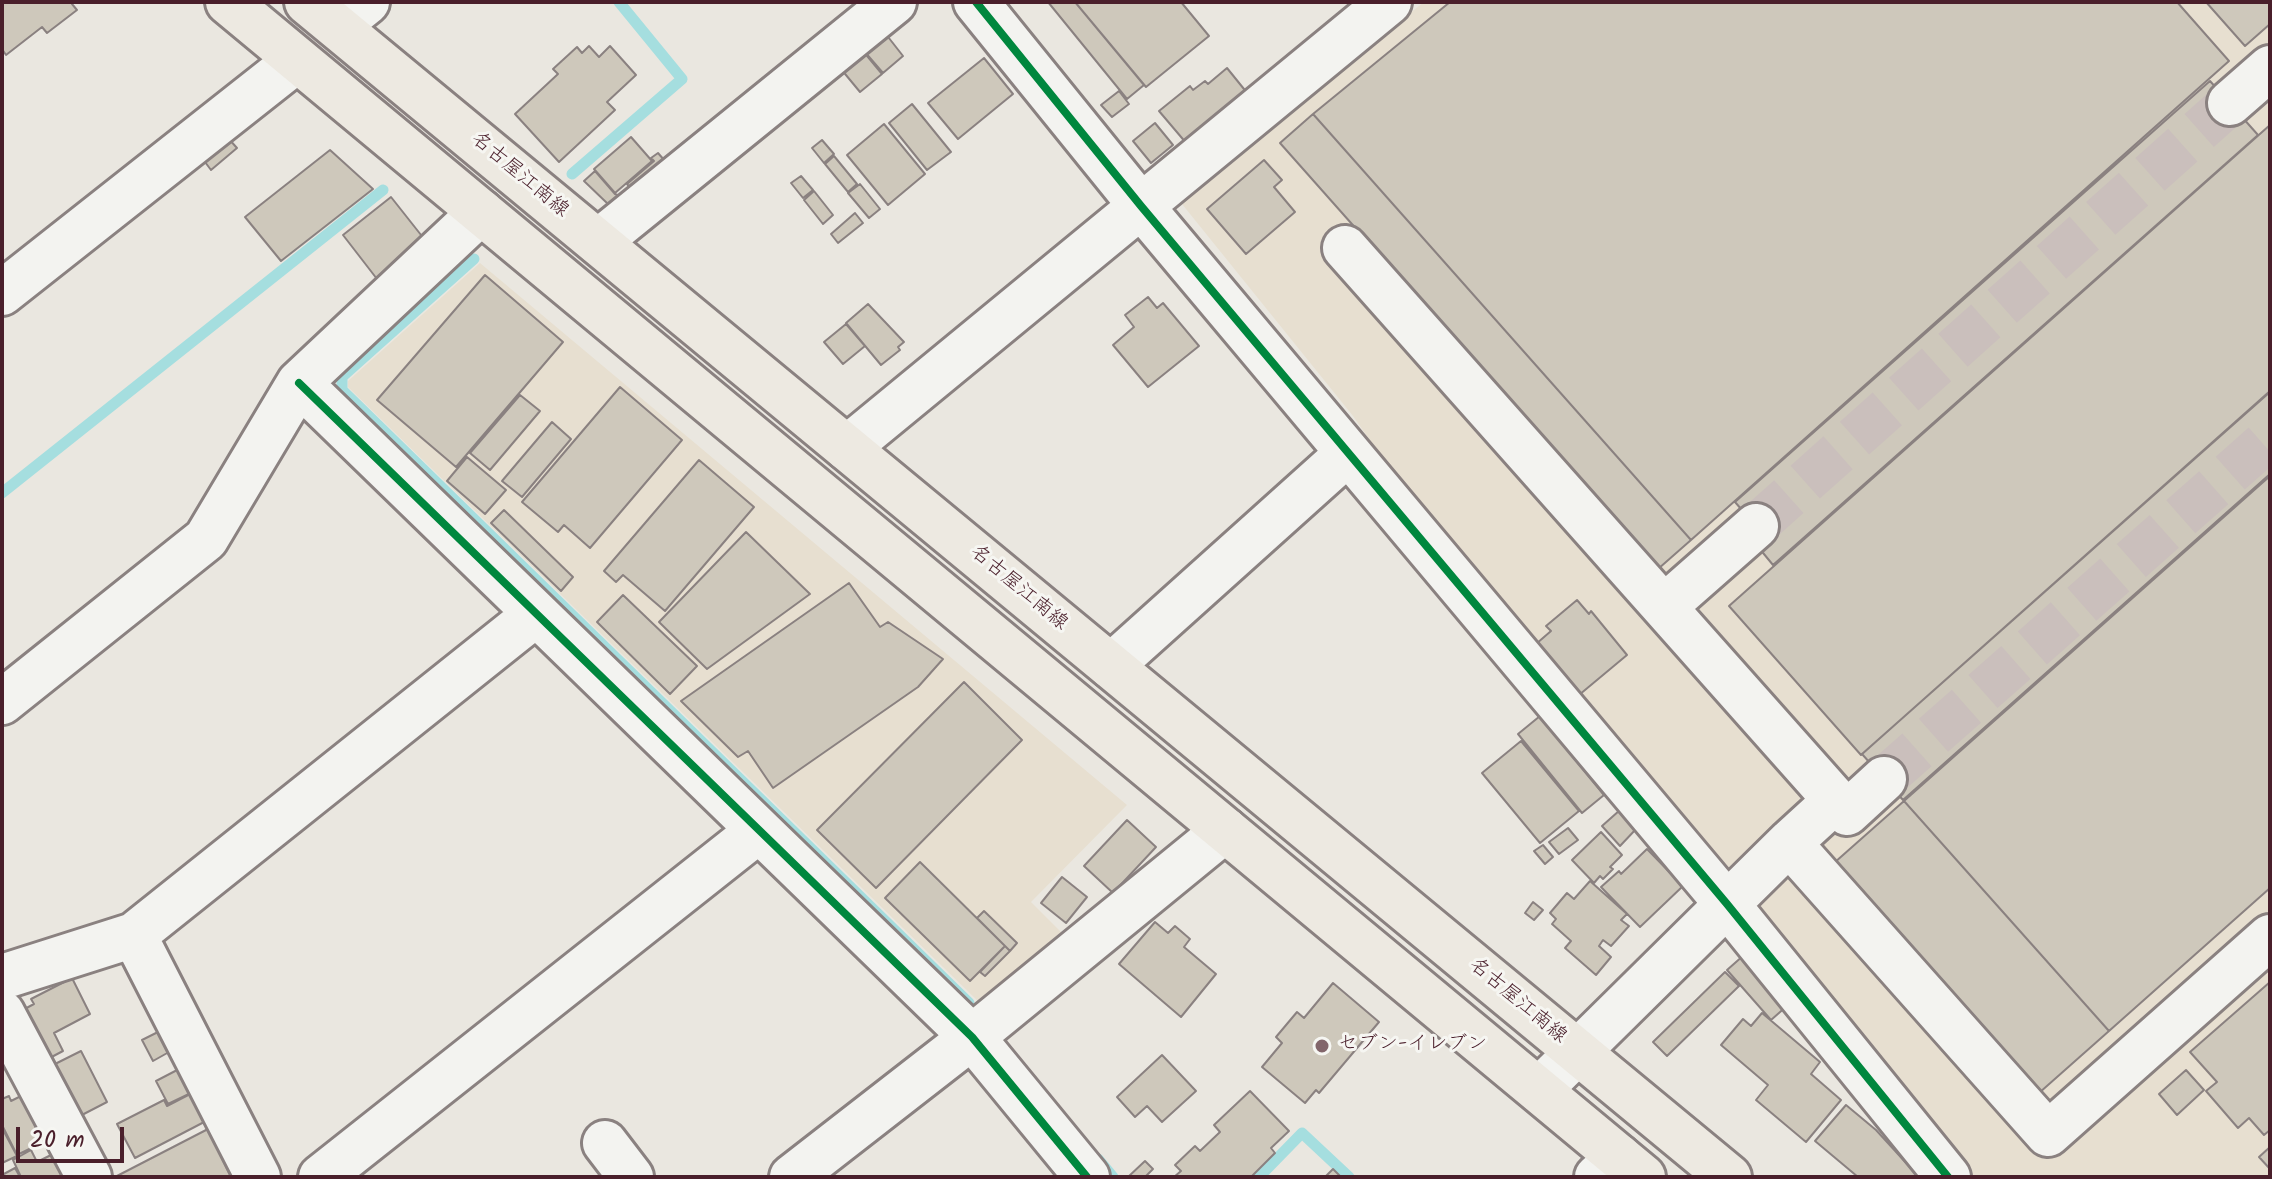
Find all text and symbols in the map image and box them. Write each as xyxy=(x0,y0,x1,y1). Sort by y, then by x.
street label: 名古屋江南線 xyxy=(465,128,573,224)
street label: 名古屋江南線 xyxy=(964,541,1072,637)
street label: 名古屋江南線 xyxy=(1463,954,1571,1050)
place label: セブン-イレブン xyxy=(1338,1034,1487,1058)
marker: セブン-イレブン xyxy=(1313,1037,1331,1055)
scale bar xyxy=(20,1111,128,1161)
text: 20 m xyxy=(30,1121,85,1160)

